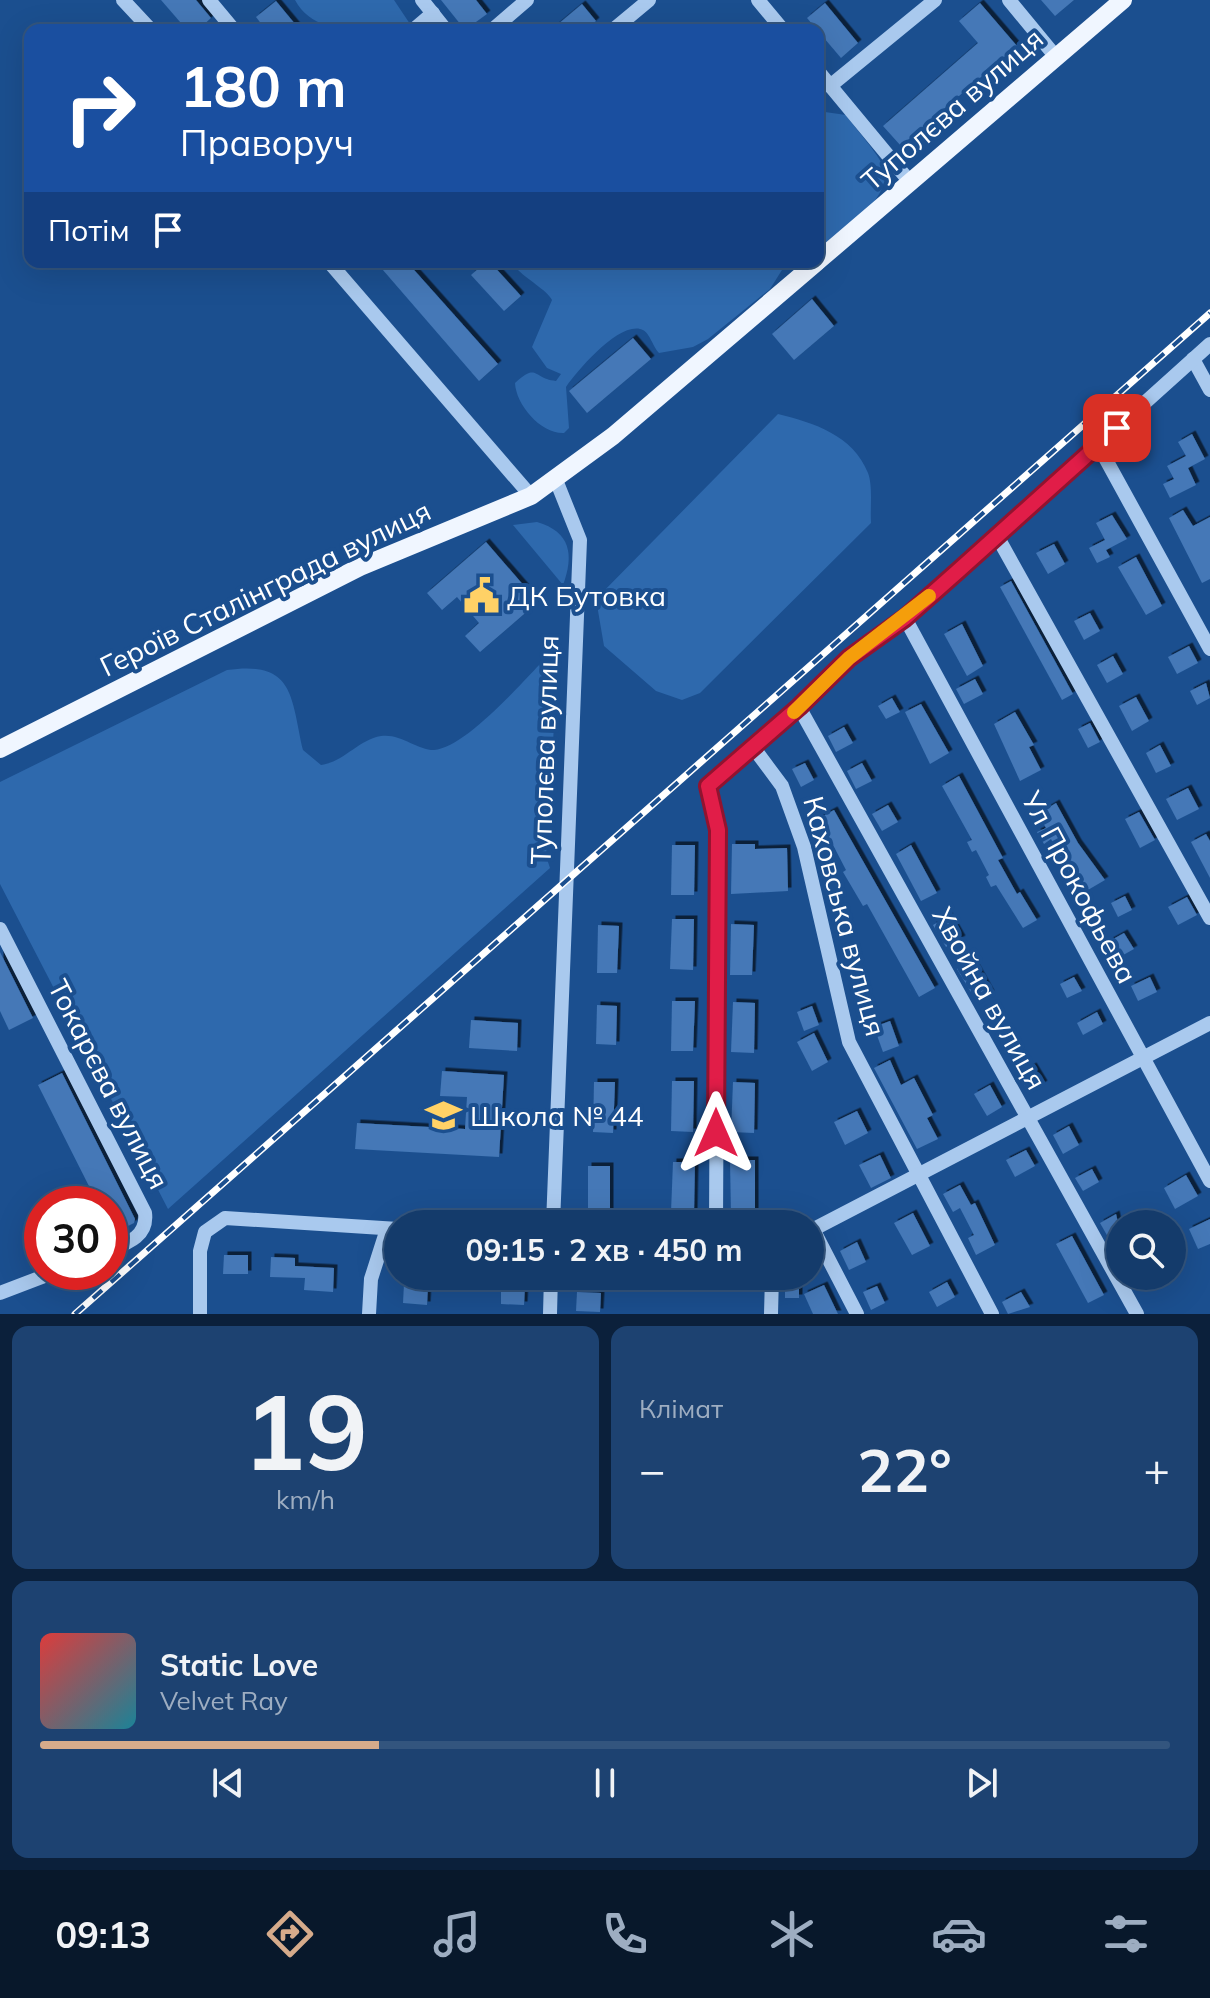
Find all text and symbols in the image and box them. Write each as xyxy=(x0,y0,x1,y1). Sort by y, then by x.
street label: Туполєва вулиця xyxy=(854,21,1050,197)
text: 180 m xyxy=(180,51,347,121)
icon: right xyxy=(48,56,152,160)
text: Праворуч xyxy=(180,120,354,165)
icon: arrive xyxy=(146,208,190,252)
text: Потім xyxy=(48,211,130,249)
pin xyxy=(1083,394,1151,462)
icon: arrive xyxy=(1095,406,1139,450)
street label: Героїв Сталінграда вулиця xyxy=(94,493,436,683)
public building icon: ДК Бутовка xyxy=(462,576,500,614)
place label: ДК Бутовка xyxy=(507,578,666,613)
street label: Туполєва вулиця xyxy=(523,635,565,865)
street label: Ул Прокофьева xyxy=(1014,784,1145,989)
street label: Каховська вулиця xyxy=(796,792,894,1040)
street label: Хвойна вулиця xyxy=(925,901,1055,1095)
street label: Токарєва вулиця xyxy=(41,973,177,1195)
position arrow xyxy=(674,1091,758,1175)
school or university icon: Школа № 44 xyxy=(425,1096,463,1134)
place label: Школа № 44 xyxy=(470,1098,644,1133)
speed limit sign: 30 xyxy=(24,1186,128,1290)
map controls xyxy=(1106,1210,1186,1290)
button: search xyxy=(1106,1210,1186,1290)
text: 09:15 · 2 хв · 450 m xyxy=(465,1231,743,1269)
text: 19 xyxy=(243,1365,368,1496)
text: Клімат xyxy=(639,1392,723,1425)
text: 22° xyxy=(857,1432,952,1507)
text: − xyxy=(639,1442,665,1497)
text: + xyxy=(1144,1442,1170,1497)
text: km/h xyxy=(276,1483,335,1516)
text: Static Love xyxy=(160,1646,318,1684)
text: Velvet Ray xyxy=(160,1684,288,1717)
icon: previous xyxy=(206,1761,250,1805)
icon: pause xyxy=(583,1761,627,1805)
icon: next xyxy=(960,1761,1004,1805)
icon: directions xyxy=(262,1906,318,1962)
icon: music xyxy=(429,1906,485,1962)
icon: phone xyxy=(597,1906,653,1962)
icon: climate xyxy=(764,1906,820,1962)
icon: car xyxy=(931,1906,987,1962)
icon: filters xyxy=(1098,1906,1154,1962)
text: 09:13 xyxy=(56,1912,151,1957)

